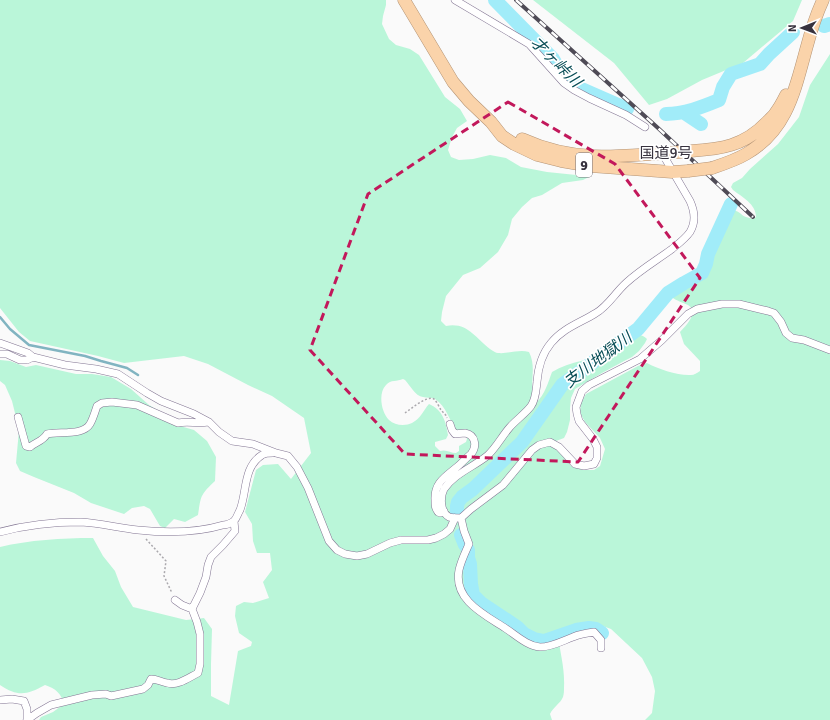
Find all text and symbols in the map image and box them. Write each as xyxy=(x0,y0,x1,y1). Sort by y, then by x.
north arrow xyxy=(782,8,822,48)
text: N xyxy=(786,24,799,32)
water label: 才ヶ峠川 xyxy=(526,32,587,93)
street label: 国道9号 xyxy=(639,144,693,162)
road number: 9 xyxy=(576,153,592,177)
water label: 支川地獄川 xyxy=(560,327,638,392)

